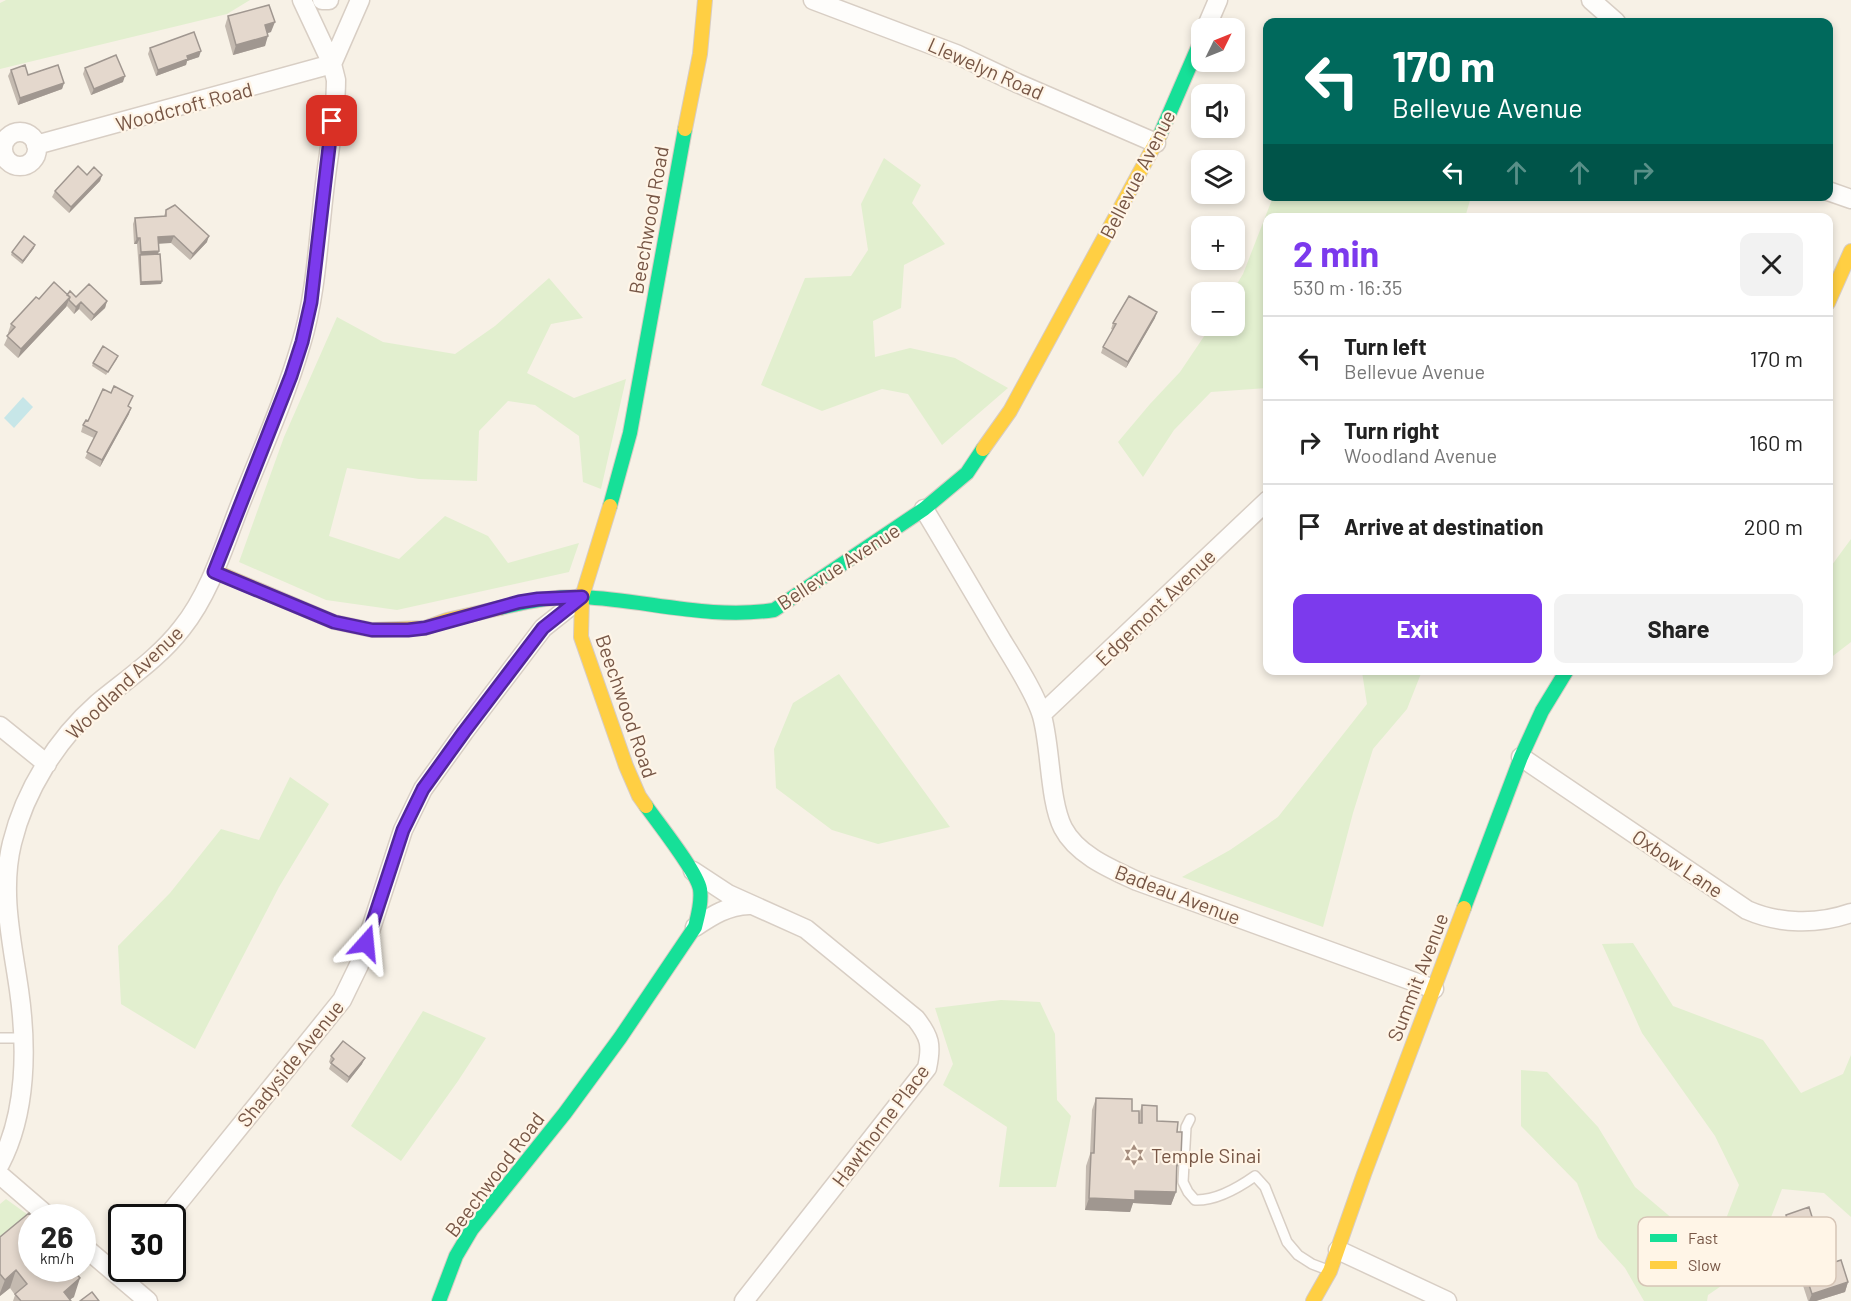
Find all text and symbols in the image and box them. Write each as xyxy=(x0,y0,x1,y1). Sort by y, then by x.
north arrow xyxy=(1191,18,1245,72)
map controls xyxy=(1191,18,1245,336)
street label: Llewelyn Road xyxy=(925,32,1047,104)
text: 170 m xyxy=(1392,40,1495,90)
icon: left xyxy=(1293,42,1371,120)
street label: Woodcroft Road xyxy=(113,76,255,136)
button: sound xyxy=(1191,84,1245,138)
text: Bellevue Avenue xyxy=(1392,91,1583,123)
pin xyxy=(306,95,357,146)
icon: arrive xyxy=(315,104,348,137)
street label: Bellevue Avenue xyxy=(1094,106,1180,242)
street label: Beechwood Road xyxy=(623,144,673,296)
button: layers xyxy=(1191,150,1245,204)
icon: left xyxy=(1437,156,1470,189)
icon: ahead xyxy=(1500,156,1533,189)
icon: ahead xyxy=(1563,156,1596,189)
icon: right xyxy=(1626,156,1659,189)
button: + xyxy=(1191,216,1245,270)
text: 2 min xyxy=(1293,231,1379,274)
button: close xyxy=(1740,233,1803,296)
text: 530 m · 16:35 xyxy=(1293,275,1402,299)
button: − xyxy=(1191,282,1245,336)
text: Turn left xyxy=(1344,333,1427,359)
icon: left xyxy=(1293,342,1326,375)
text: 170 m xyxy=(1750,345,1803,371)
text: Bellevue Avenue xyxy=(1344,359,1485,383)
text: Turn right xyxy=(1344,417,1439,443)
icon: right xyxy=(1293,426,1326,459)
text: 160 m xyxy=(1749,429,1803,455)
text: Woodland Avenue xyxy=(1344,443,1497,467)
icon: arrive xyxy=(1293,510,1326,543)
text: Arrive at destination xyxy=(1344,513,1543,539)
text: 200 m xyxy=(1744,513,1803,539)
street label: Bellevue Avenue xyxy=(772,517,904,615)
street label: Edgemont Avenue xyxy=(1090,544,1220,670)
button: Exit xyxy=(1293,594,1542,663)
button: Share xyxy=(1554,594,1803,663)
street label: Woodland Avenue xyxy=(61,620,187,744)
street label: Beechwood Road xyxy=(591,631,663,781)
street label: Oxbow Lane xyxy=(1628,824,1728,902)
street label: Badeau Avenue xyxy=(1112,859,1244,929)
street label: Summit Avenue xyxy=(1382,909,1452,1045)
position arrow xyxy=(334,911,398,975)
street label: Shadyside Avenue xyxy=(232,995,348,1131)
street label: Hawthorne Place xyxy=(826,1059,934,1191)
street label: Beechwood Road xyxy=(439,1107,549,1241)
synagogue icon: Temple Sinai xyxy=(1122,1143,1146,1167)
place label: Temple Sinai xyxy=(1151,1143,1261,1167)
speed limit sign: 30 xyxy=(108,1204,186,1282)
legend xyxy=(1638,1217,1836,1286)
text: 26 xyxy=(41,1218,73,1254)
text: Fast xyxy=(1688,1228,1718,1247)
text: km/h xyxy=(40,1249,74,1267)
text: Slow xyxy=(1688,1255,1721,1274)

